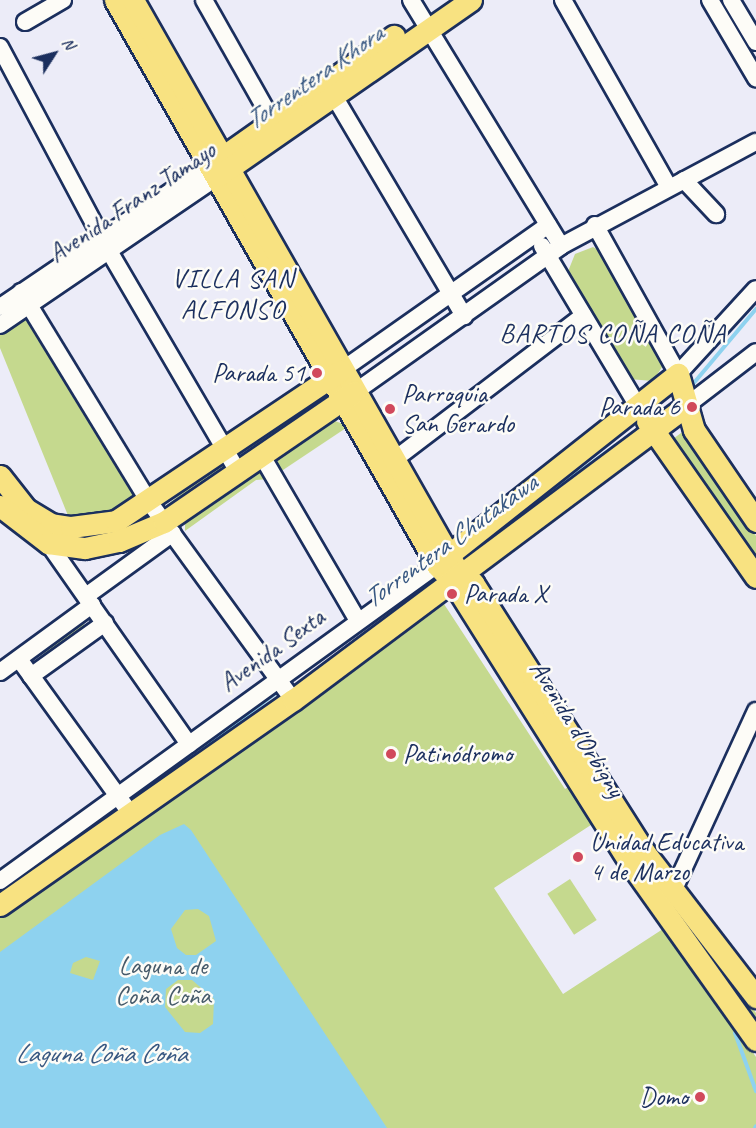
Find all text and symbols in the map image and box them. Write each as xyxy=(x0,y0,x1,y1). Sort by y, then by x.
water label: Torrentera Khora xyxy=(238,17,390,137)
north arrow xyxy=(24,24,84,84)
text: N xyxy=(58,34,80,53)
street label: Avenida Franz Tamayo xyxy=(42,134,222,270)
district label: VILLA SAN ALFONSO xyxy=(173,262,293,325)
district label: BARTOS COÑA COÑA xyxy=(500,318,726,350)
place label: Parada 51 xyxy=(212,357,305,389)
marker: Parada 51 xyxy=(310,366,324,380)
place label: Parroquia San Gerardo xyxy=(402,378,513,440)
place label: Parada 6 xyxy=(599,391,680,423)
marker: Parada 6 xyxy=(685,400,699,414)
marker: Parroquia San Gerardo xyxy=(383,402,397,416)
water label: Torrentera Chutakawa xyxy=(357,467,543,615)
place label: Parada X xyxy=(464,578,547,610)
marker: Parada X xyxy=(445,587,459,601)
street label: Avenida Sexta xyxy=(213,601,331,699)
street label: Avenida d'Orbigny xyxy=(523,655,631,803)
place label: Patinódromo xyxy=(403,738,512,770)
marker: Patinódromo xyxy=(384,747,398,761)
place label: Unidad Educativa 4 de Marzo xyxy=(590,826,742,888)
marker: Unidad Educativa 4 de Marzo xyxy=(571,850,585,864)
park label: Laguna de Coña Coña xyxy=(115,950,211,1012)
water label: Laguna Coña Coña xyxy=(15,1038,187,1070)
place label: Domo xyxy=(640,1081,688,1113)
marker: Domo xyxy=(693,1090,707,1104)

